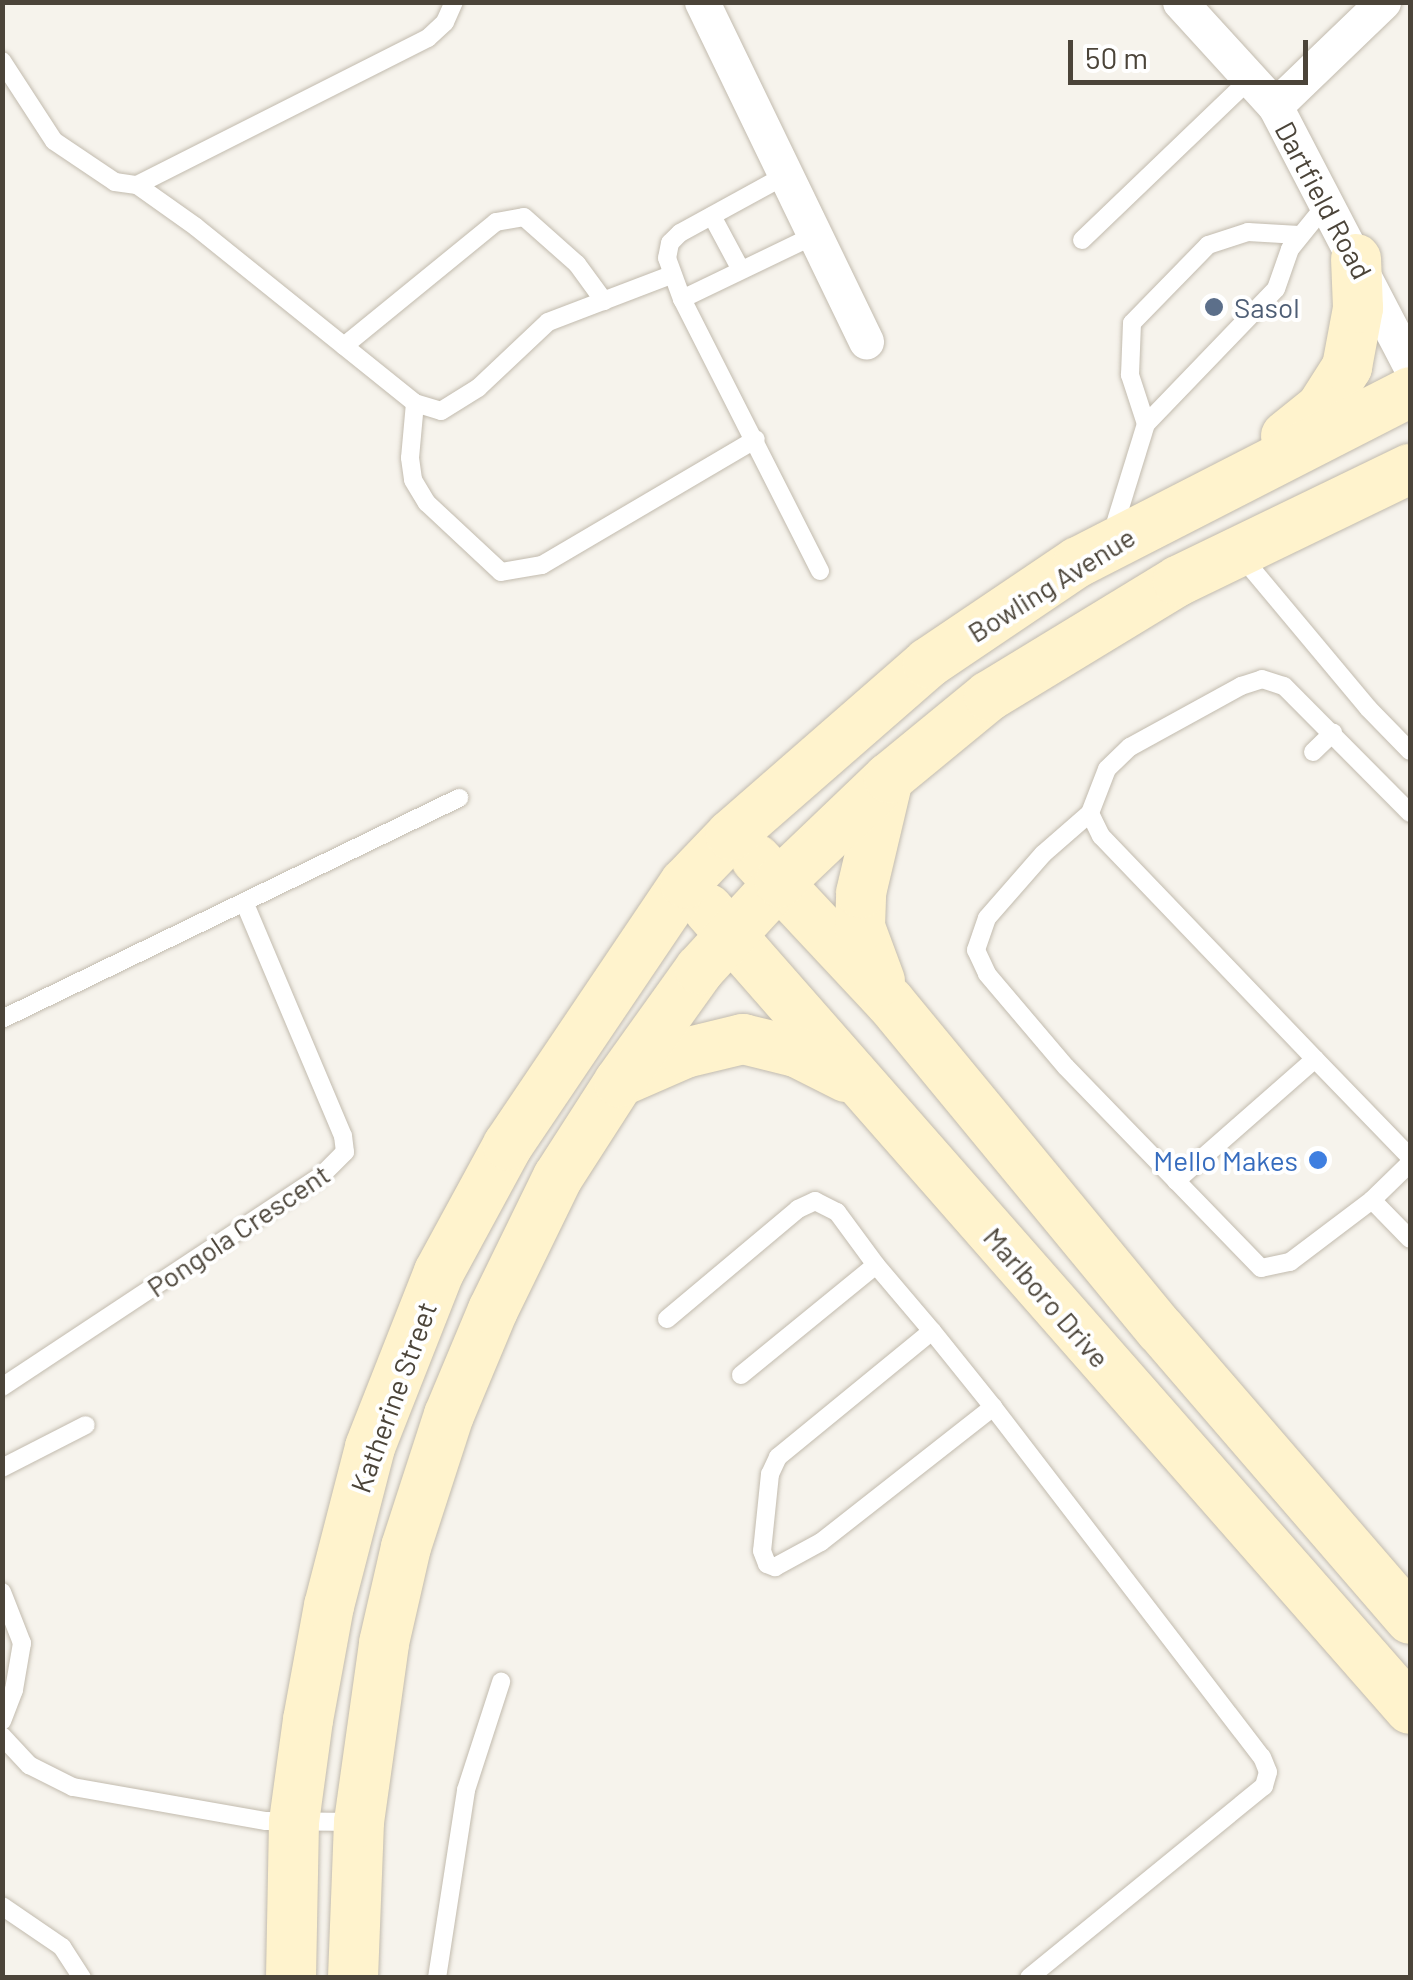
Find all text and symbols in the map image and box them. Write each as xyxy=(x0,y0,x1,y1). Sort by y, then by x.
scale bar xyxy=(1073,20,1313,82)
text: 50 m xyxy=(1085,39,1148,75)
street label: Dartfield Road xyxy=(1268,116,1380,284)
place label: Sasol xyxy=(1234,290,1300,324)
marker: Sasol xyxy=(1203,296,1225,318)
street label: Bowling Avenue xyxy=(961,519,1141,649)
place label: Mello Makes xyxy=(1153,1143,1298,1177)
marker: Mello Makes xyxy=(1307,1149,1329,1171)
street label: Pongola Crescent xyxy=(140,1157,336,1303)
street label: Marlboro Drive xyxy=(977,1220,1117,1374)
street label: Katherine Street xyxy=(343,1297,443,1497)

